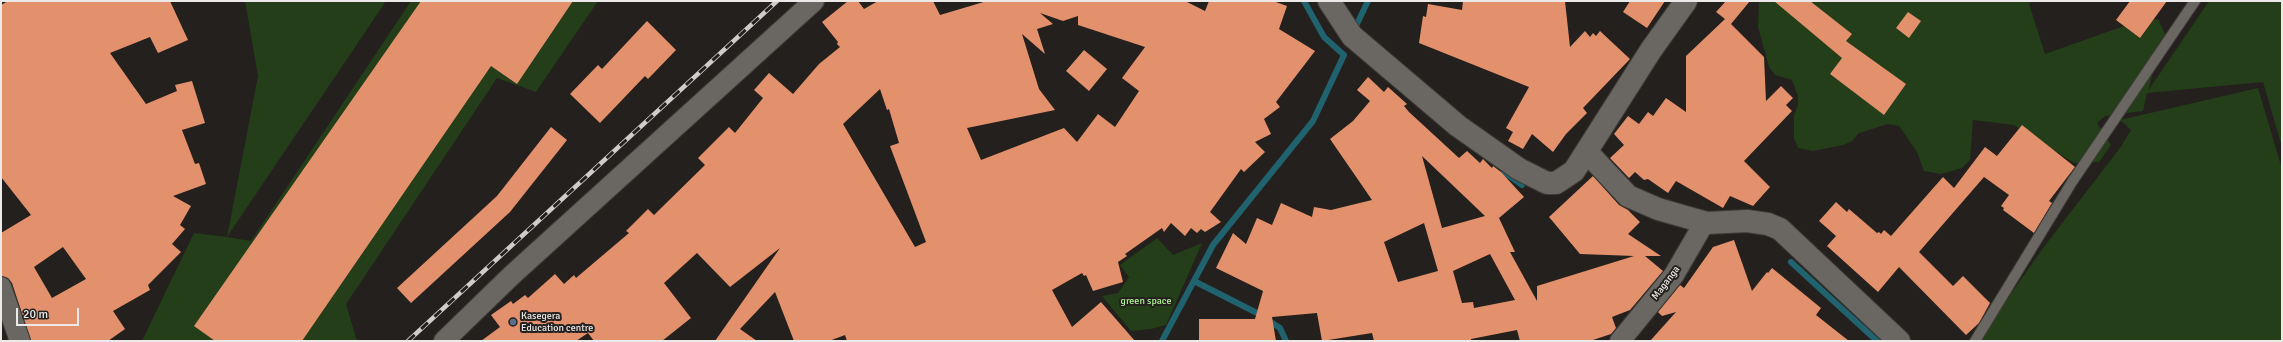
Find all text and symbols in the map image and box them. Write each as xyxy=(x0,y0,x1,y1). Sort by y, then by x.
street label: Maganga xyxy=(1649,264,1683,302)
park label: green space xyxy=(1121,295,1171,307)
scale bar xyxy=(18,300,81,326)
text: 20 m xyxy=(23,307,48,322)
place label: Kasegera Education centre xyxy=(521,310,593,334)
marker: Kasegera Education centre xyxy=(508,317,518,327)

